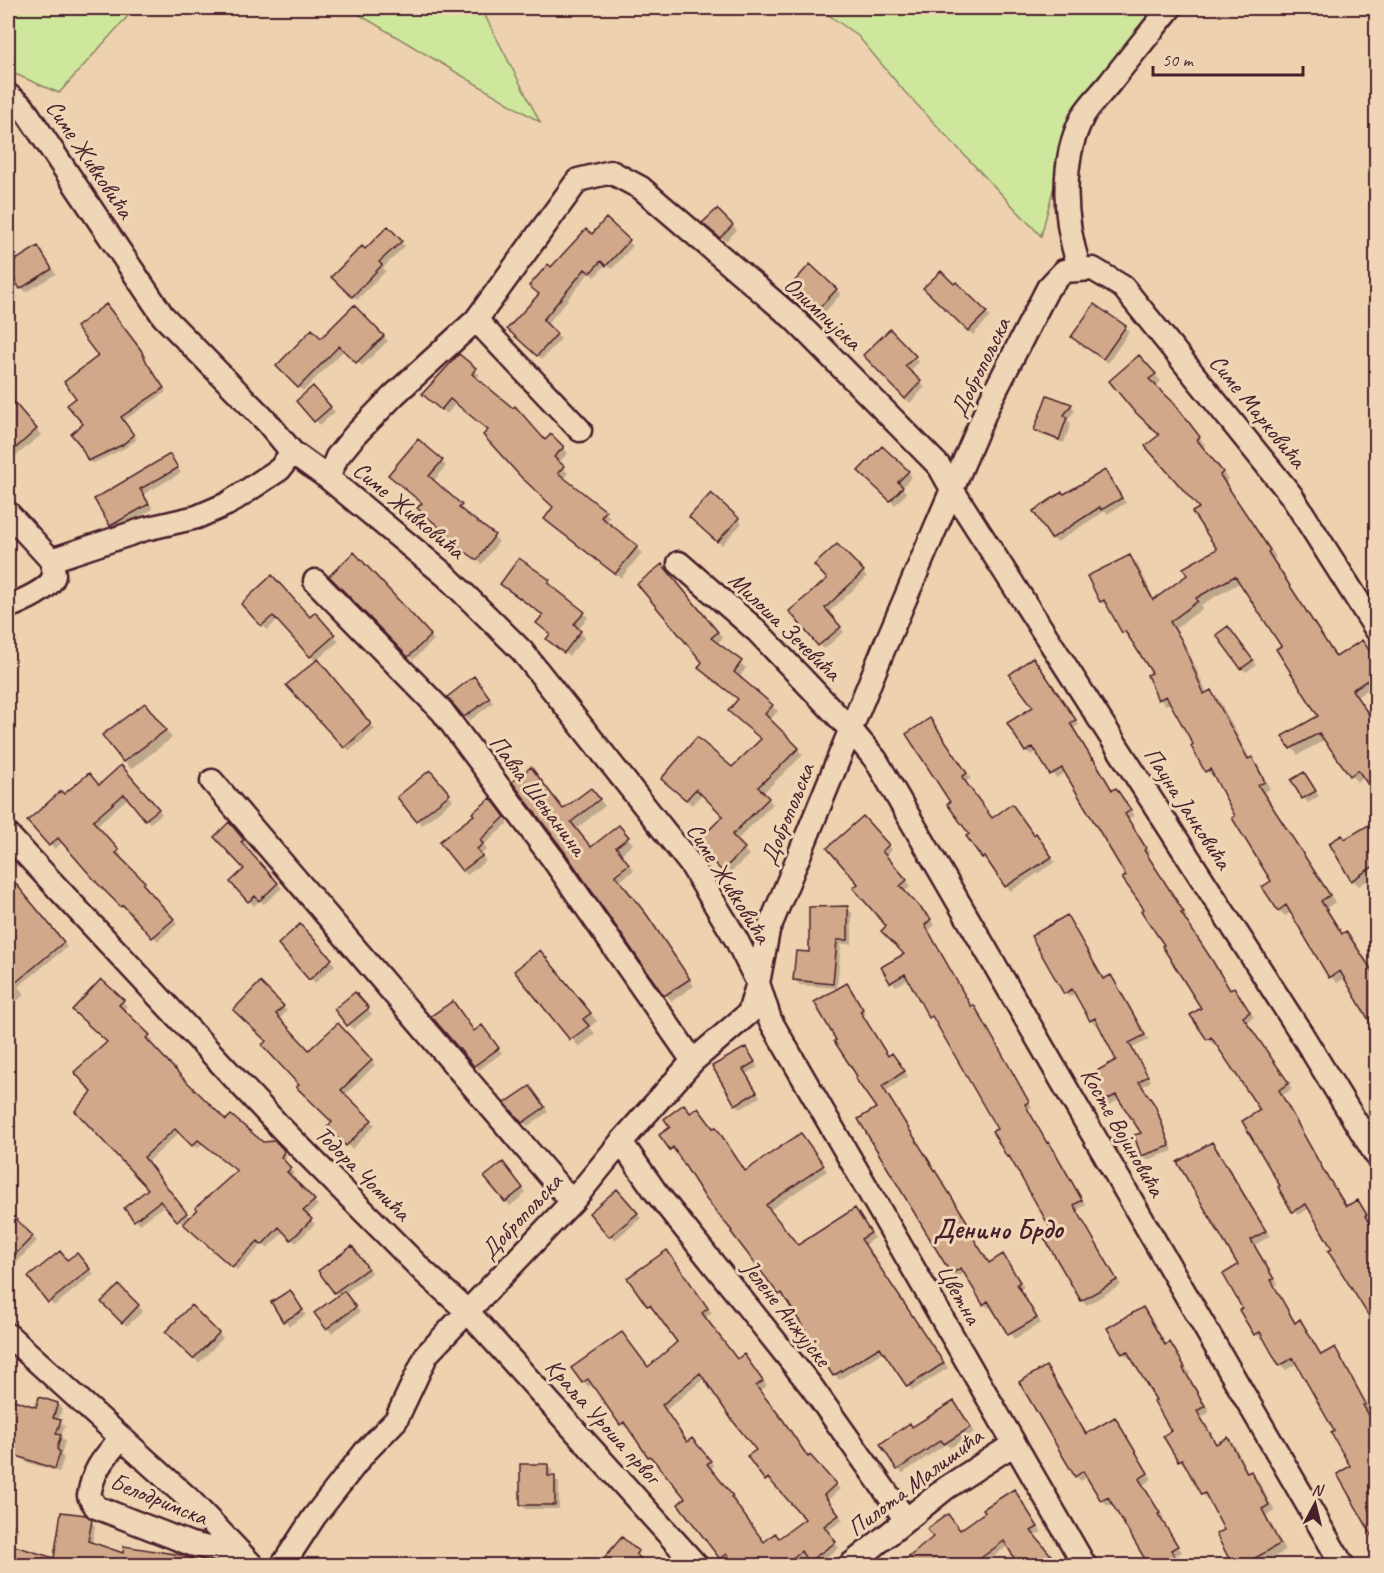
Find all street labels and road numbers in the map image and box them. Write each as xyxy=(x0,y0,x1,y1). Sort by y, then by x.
street label: Симе Живковића xyxy=(39,94,142,225)
street label: Олимпијска xyxy=(778,269,869,358)
street label: Добропољска xyxy=(943,311,1018,422)
street label: Симе Марковића xyxy=(1203,348,1314,475)
street label: Симе Живковића xyxy=(347,455,472,566)
street label: Милоша Зечевића xyxy=(722,565,849,688)
street label: Павла Шењанина xyxy=(483,729,595,863)
street label: Пауна Јанковића xyxy=(1137,741,1240,876)
street label: Добропољска xyxy=(753,757,822,869)
street label: Симе Живковића xyxy=(680,817,779,950)
street label: Косте Војиновића xyxy=(1074,1062,1173,1203)
street label: Тодора Чомића xyxy=(309,1119,418,1228)
street label: Добропољска xyxy=(474,1166,569,1265)
street label: Јелене Анжујске xyxy=(735,1253,839,1374)
street label: Цветна xyxy=(930,1259,989,1331)
street label: Краља Уроша првог xyxy=(539,1352,670,1493)
street label: Пилота Малишића xyxy=(841,1421,990,1543)
street label: Белодримска xyxy=(106,1466,213,1533)

